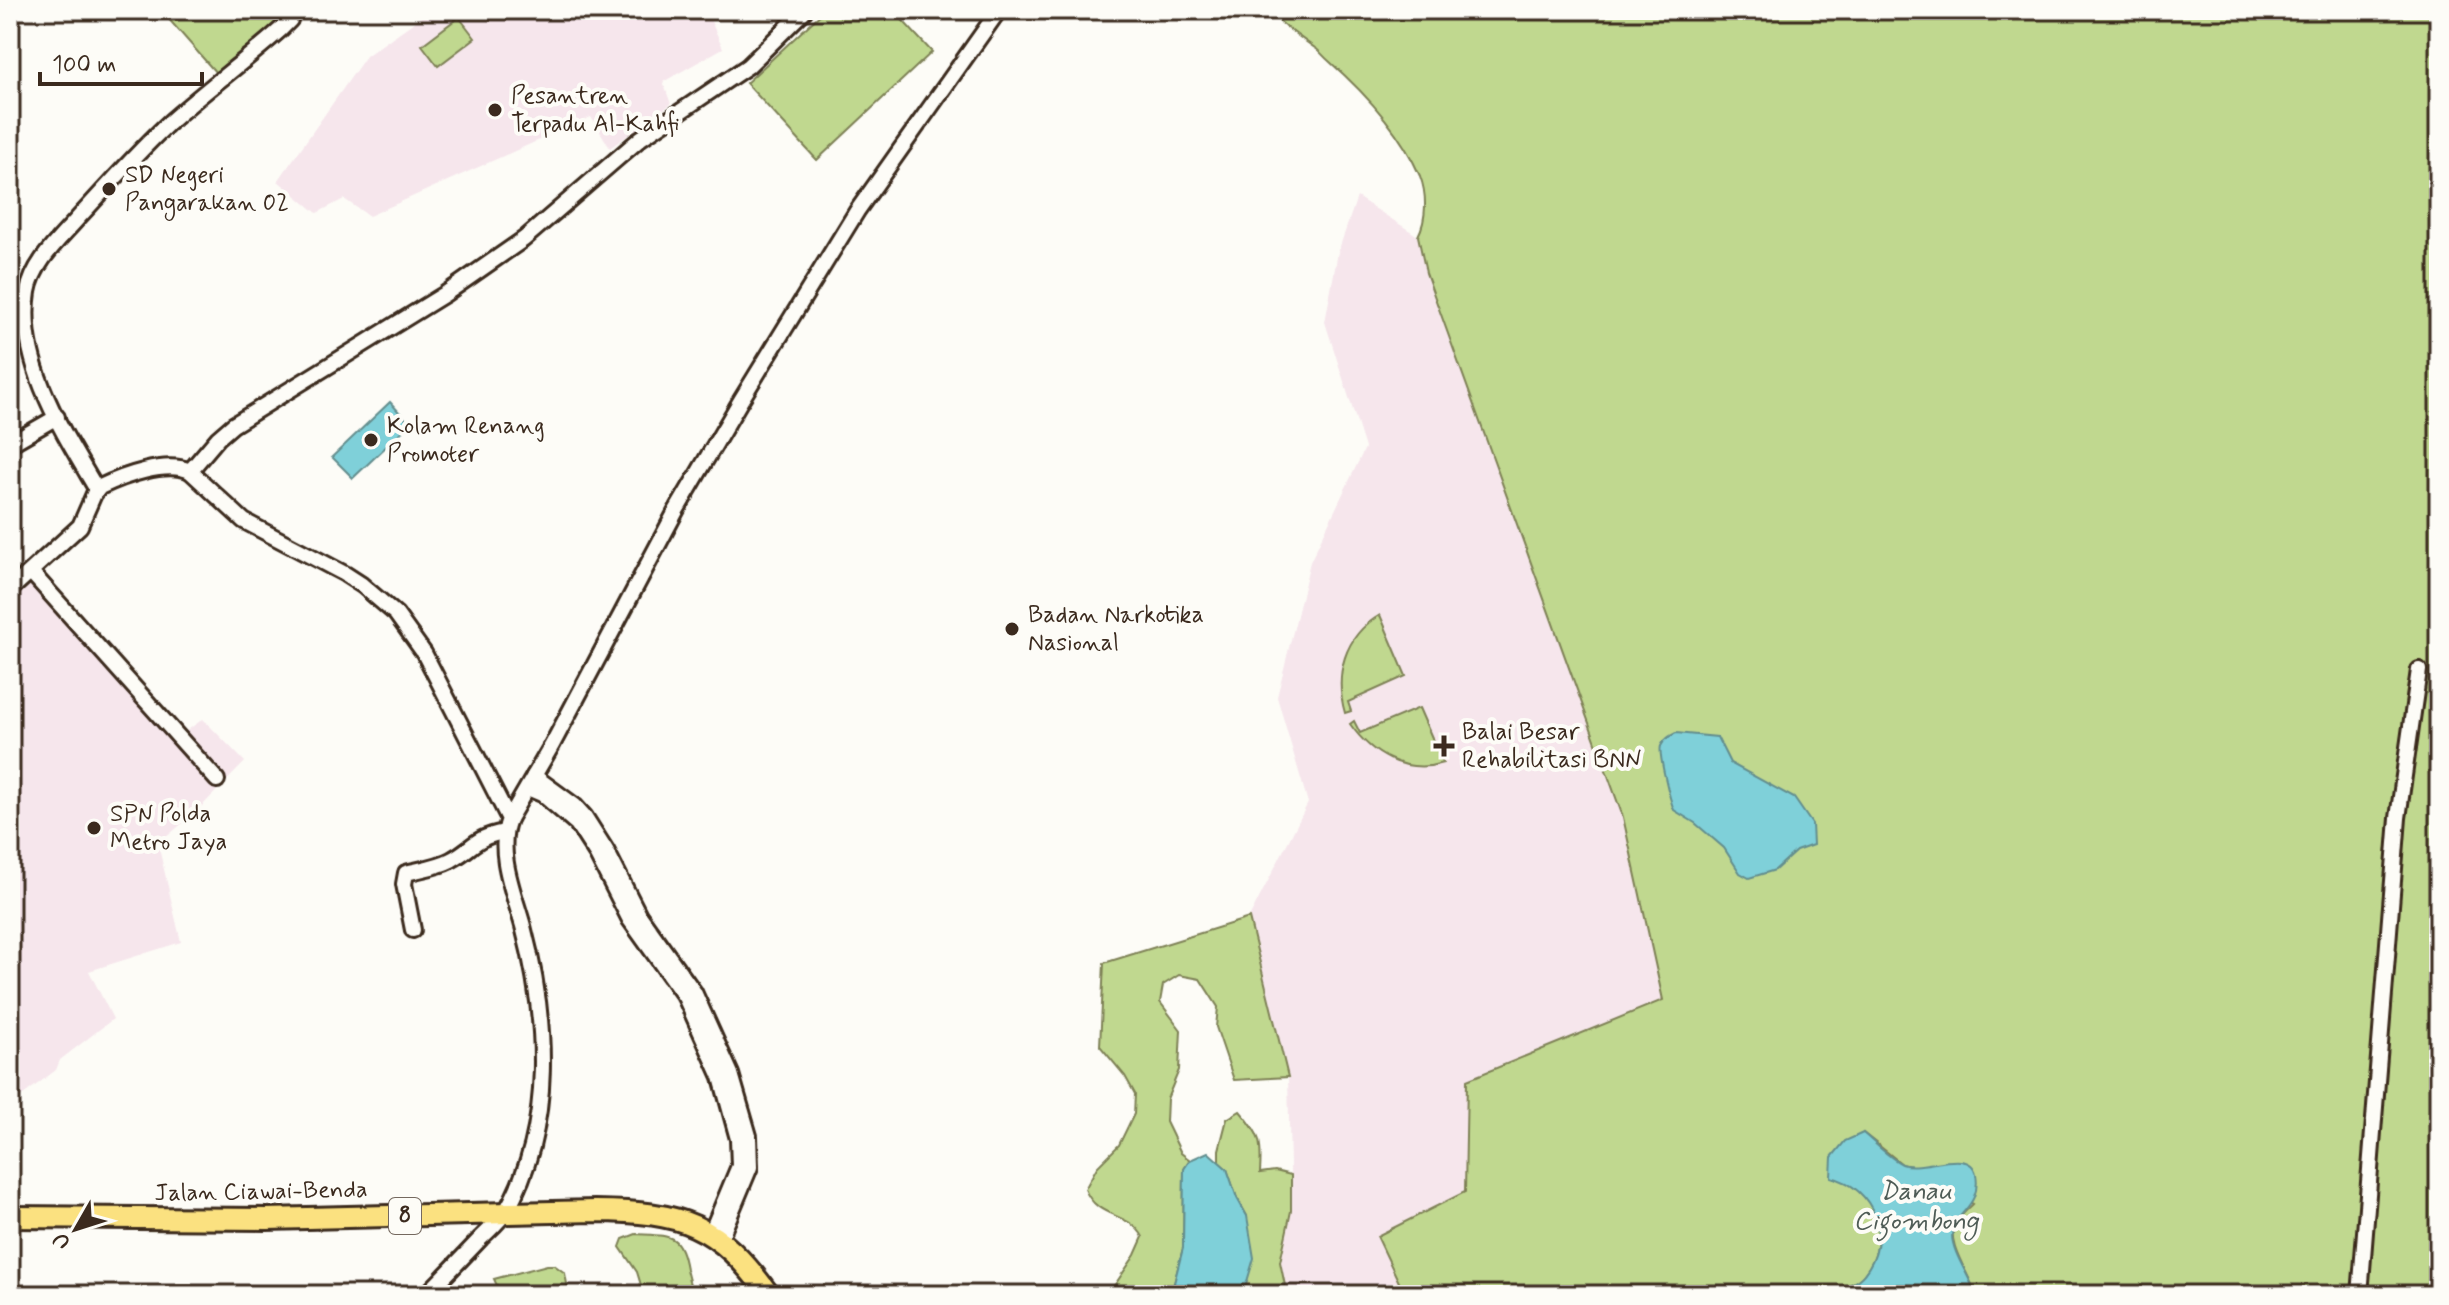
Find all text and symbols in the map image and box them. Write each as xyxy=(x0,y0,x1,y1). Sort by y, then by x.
scale bar xyxy=(40,36,202,86)
text: 100 m xyxy=(52,50,116,81)
place label: Pesantren Terpadu Al-Kahfi xyxy=(511,81,679,140)
marker: Pesantren Terpadu Al-Kahfi xyxy=(486,101,504,119)
place label: SD Negeri Pangarakan 02 xyxy=(125,160,289,221)
marker: SD Negeri Pangarakan 02 xyxy=(100,180,118,198)
place label: Kolam Renang Promoter xyxy=(387,411,545,470)
marker: Kolam Renang Promoter xyxy=(362,431,380,449)
place label: Badan Narkotika Nasional xyxy=(1028,600,1204,659)
marker: Badan Narkotika Nasional xyxy=(1003,620,1021,638)
place label: Balai Besar Rehabilitasi BNN xyxy=(1462,717,1642,776)
marker: Balai Besar Rehabilitasi BNN xyxy=(1433,735,1455,757)
place label: SPN Polda Metro Jaya xyxy=(110,799,227,858)
marker: SPN Polda Metro Jaya xyxy=(85,819,103,837)
street label: Jalan Ciawai-Benda xyxy=(154,1175,368,1209)
water label: Danau Cigombong xyxy=(1853,1175,1980,1242)
north arrow xyxy=(36,1189,116,1269)
road number: 8 xyxy=(389,1198,421,1234)
text: U xyxy=(47,1226,77,1255)

